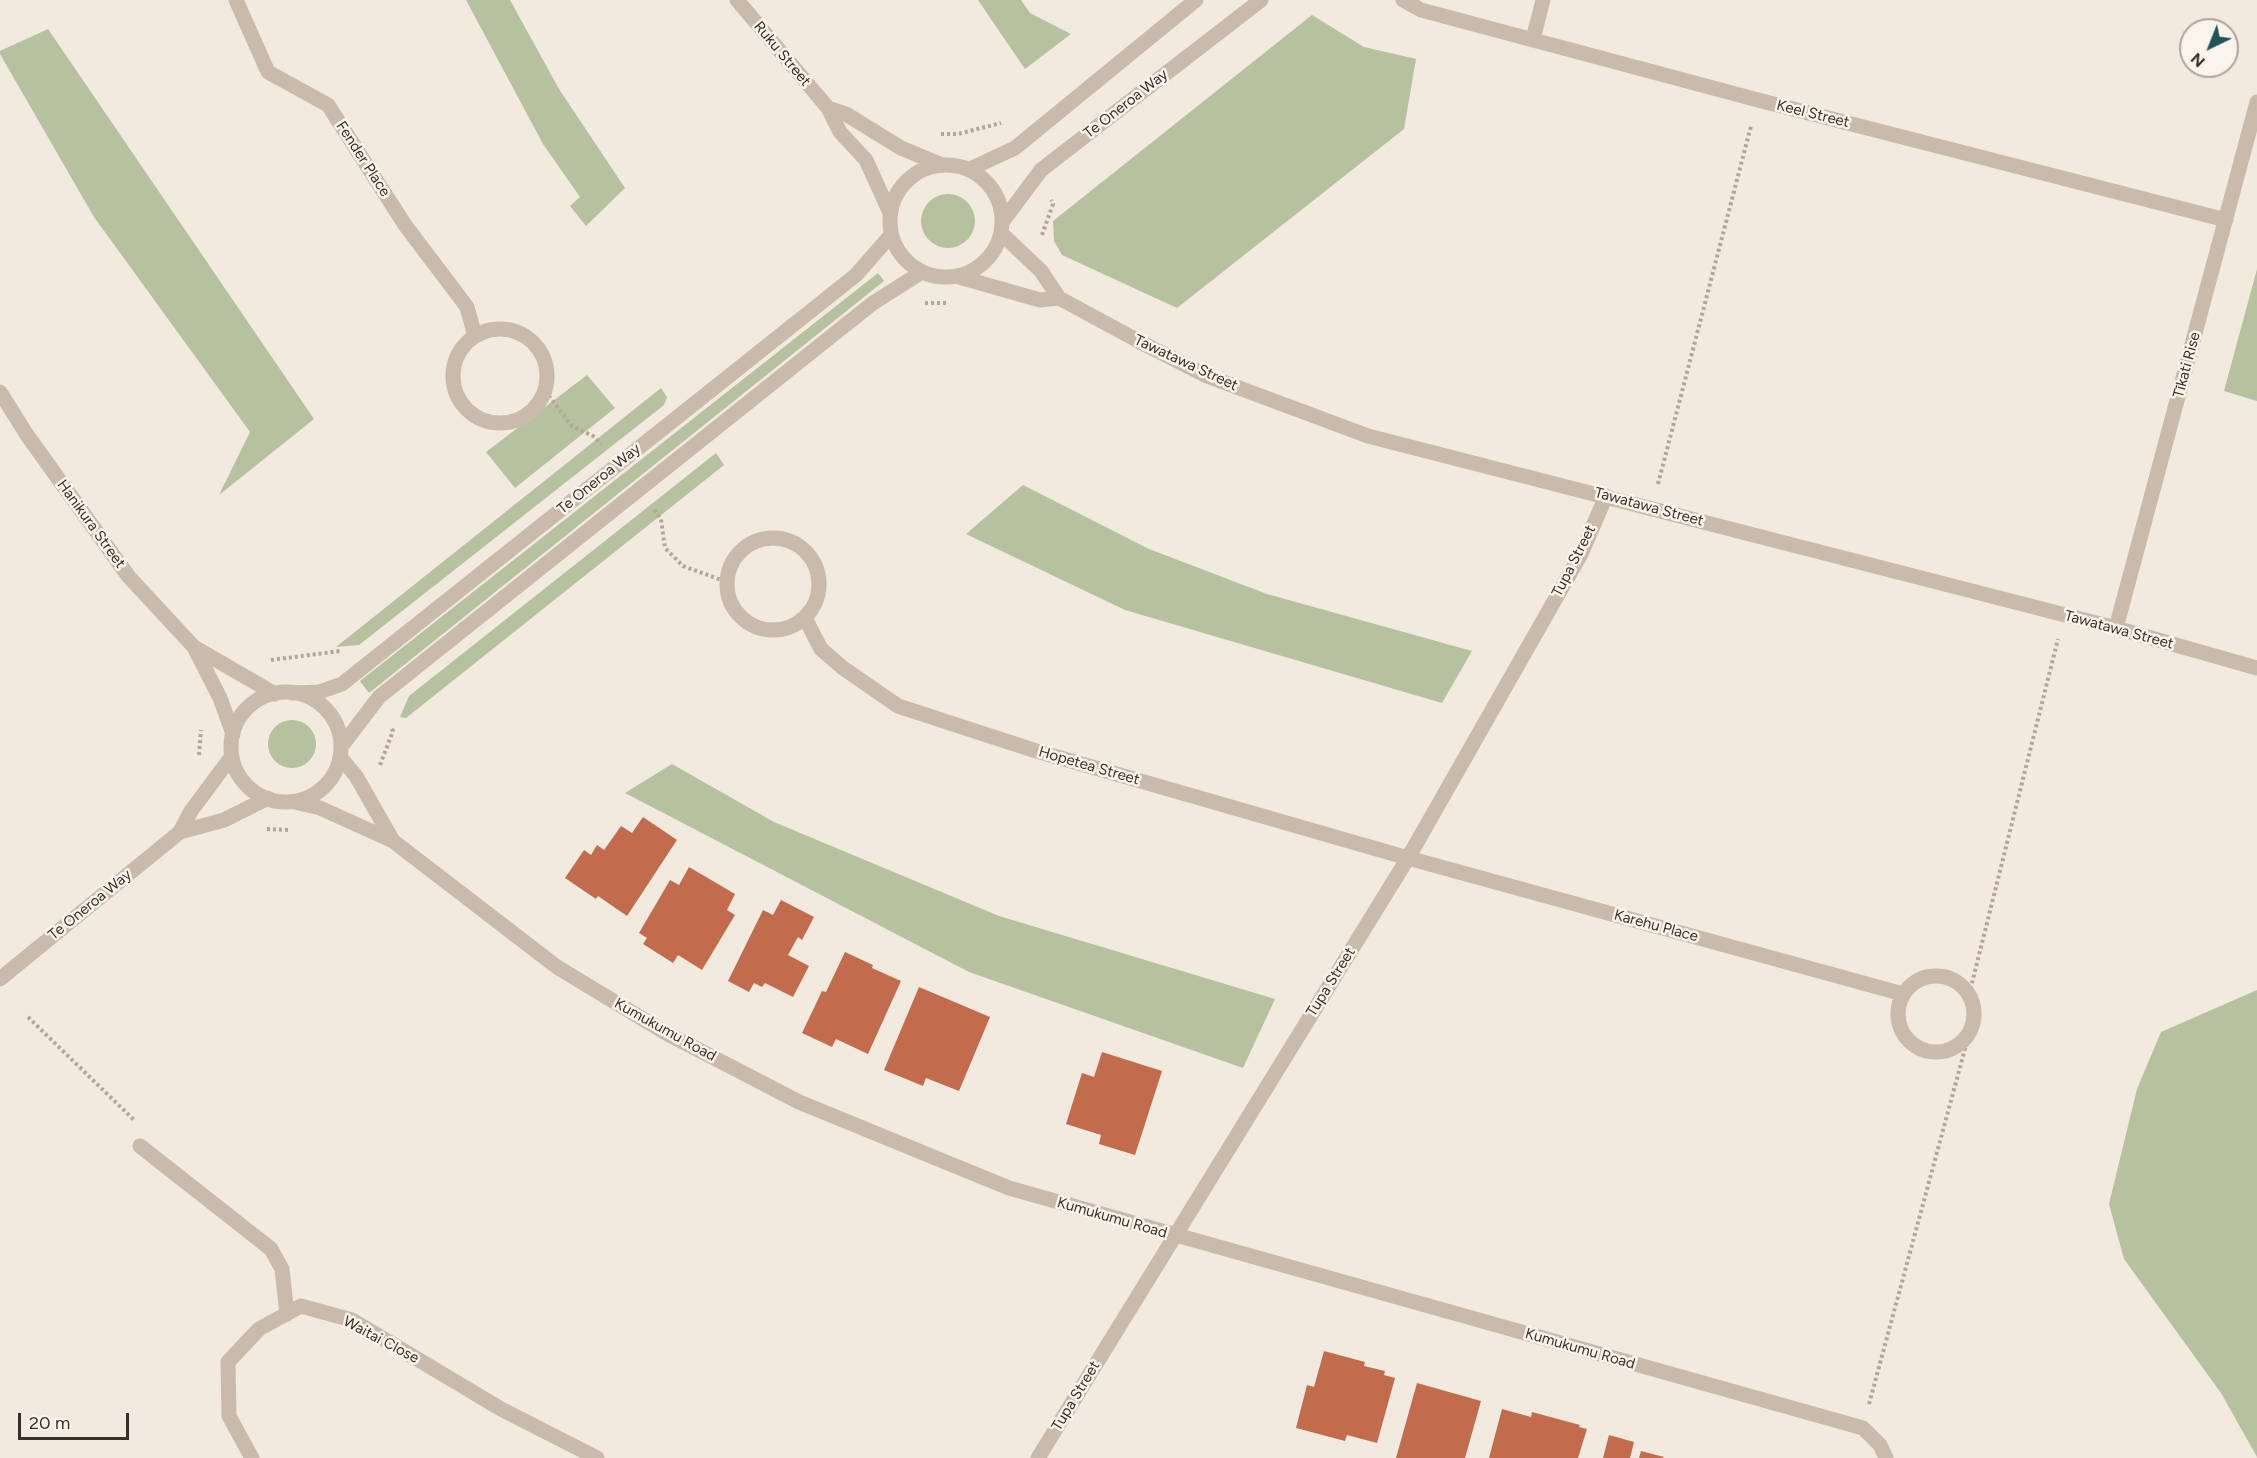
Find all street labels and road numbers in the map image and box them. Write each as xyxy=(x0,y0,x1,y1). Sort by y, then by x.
street label: Ruku Street xyxy=(750,18,814,90)
street label: Te Oneroa Way xyxy=(1080,66,1172,142)
street label: Keel Street xyxy=(1775,96,1851,132)
street label: Fender Place xyxy=(332,118,394,200)
street label: Tīkati Rise xyxy=(2170,330,2204,400)
street label: Tawatawa Street xyxy=(1131,331,1241,395)
street label: Te Oneroa Way xyxy=(554,440,644,518)
street label: Hanikura Street xyxy=(53,476,129,572)
street label: Tawatawa Street xyxy=(1592,484,1706,530)
street label: Tupa Street xyxy=(1548,522,1600,600)
street label: Tawatawa Street xyxy=(2062,607,2176,653)
street label: Hopetea Street xyxy=(1036,743,1142,789)
street label: Te Oneroa Way xyxy=(45,866,135,944)
street label: Karehu Place xyxy=(1612,906,1700,946)
street label: Tupa Street xyxy=(1303,944,1359,1020)
street label: Kumukumu Road xyxy=(611,995,719,1065)
street label: Kumukumu Road xyxy=(1055,1194,1169,1242)
street label: Waitai Close xyxy=(340,1312,422,1368)
street label: Kumukumu Road xyxy=(1523,1325,1637,1373)
street label: Tupa Street xyxy=(1048,1358,1104,1434)

